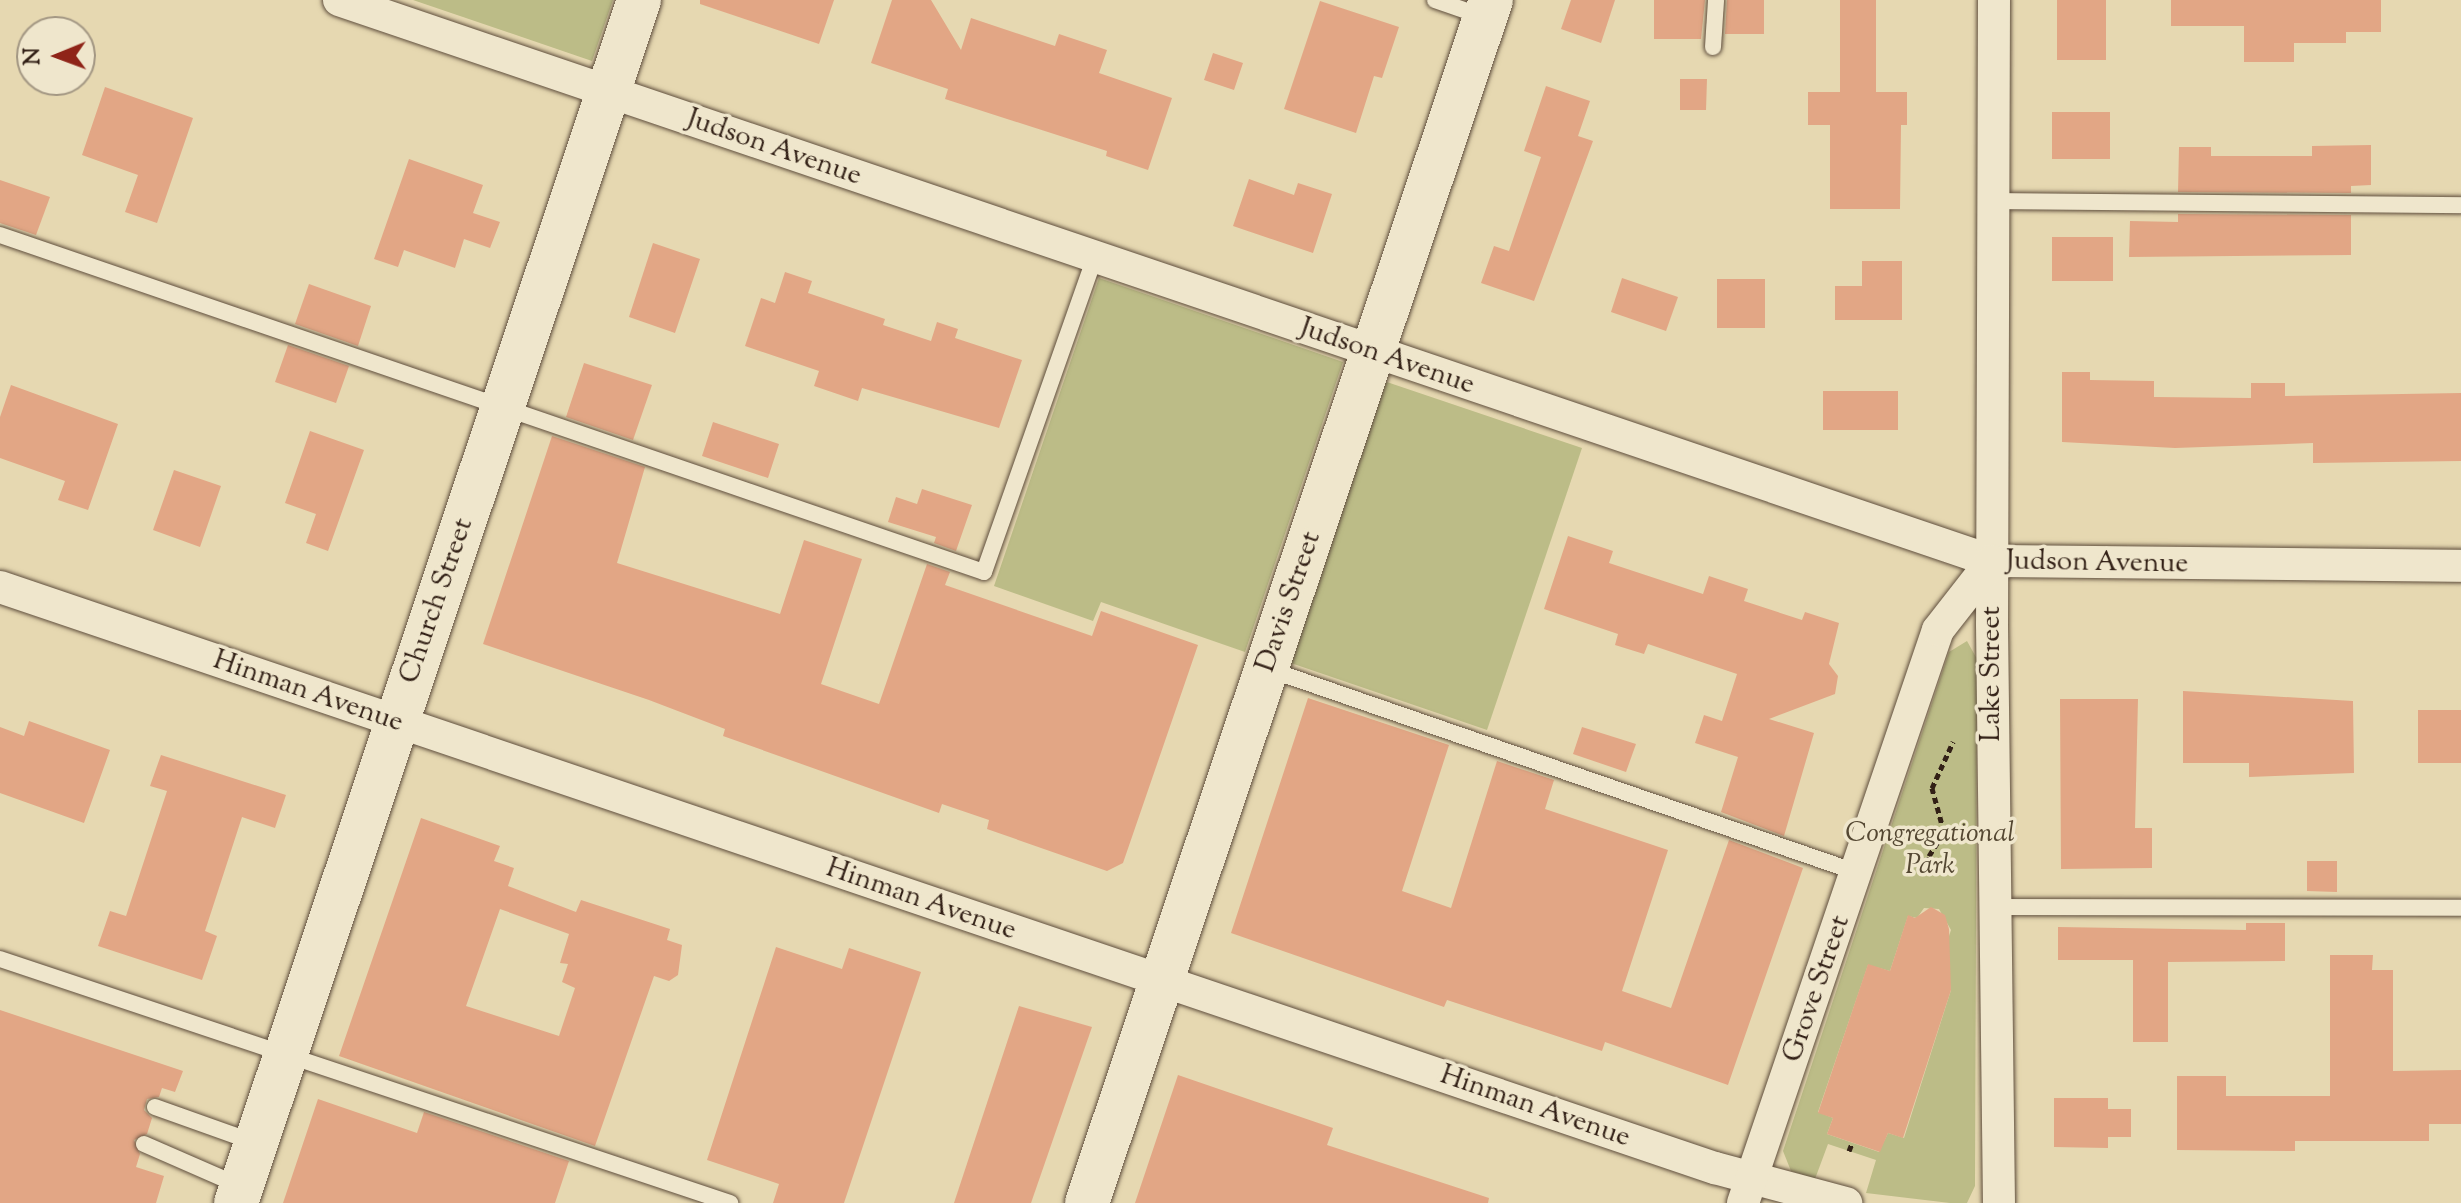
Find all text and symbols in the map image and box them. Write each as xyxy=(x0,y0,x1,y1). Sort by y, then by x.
north arrow xyxy=(16,16,96,96)
text: N xyxy=(18,47,50,65)
street label: Judson Avenue xyxy=(682,102,866,194)
street label: Judson Avenue xyxy=(1295,311,1479,403)
street label: Church Street xyxy=(393,514,481,688)
street label: Davis Street xyxy=(1249,527,1329,677)
street label: Judson Avenue xyxy=(2005,545,2189,581)
street label: Lake Street xyxy=(1975,606,2009,742)
street label: Hinman Avenue xyxy=(209,644,407,740)
park label: Congregational Park xyxy=(1845,817,2015,883)
street label: Hinman Avenue xyxy=(822,852,1020,948)
street label: Grove Street xyxy=(1776,911,1858,1067)
street label: Hinman Avenue xyxy=(1436,1059,1634,1155)

